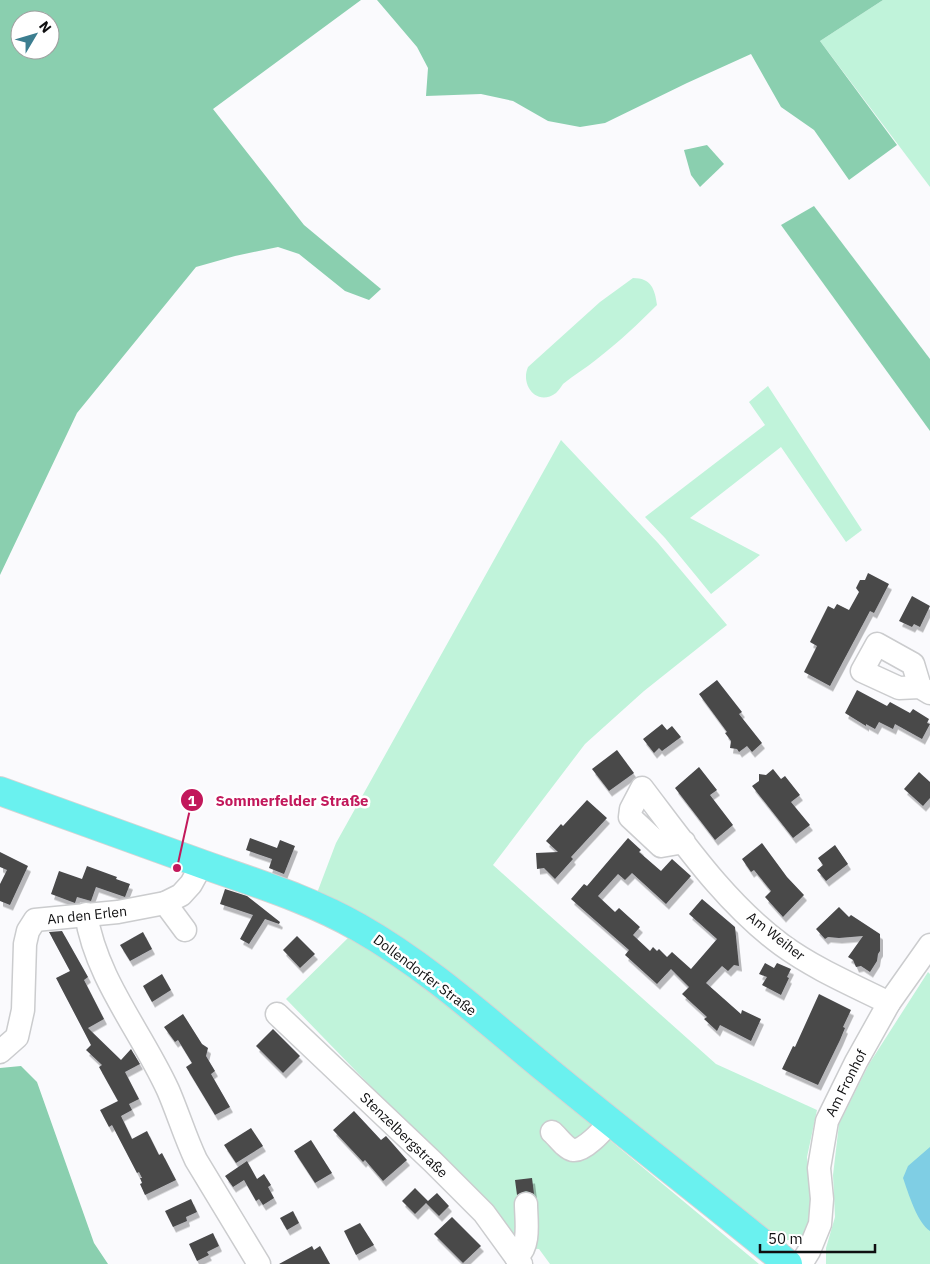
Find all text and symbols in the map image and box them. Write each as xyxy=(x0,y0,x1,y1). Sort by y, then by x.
north arrow xyxy=(10,10,60,60)
text: N xyxy=(35,17,55,37)
callout: Sommerfelder Straße xyxy=(180,785,378,815)
text: 1 xyxy=(187,791,197,810)
text: Sommerfelder Straße xyxy=(215,791,369,810)
street label: An den Erlen xyxy=(46,902,128,928)
street label: Am Weiher xyxy=(743,908,809,964)
street label: Dollendorfer Straße xyxy=(370,930,480,1020)
street label: Am Fronhof xyxy=(821,1046,871,1120)
street label: Stenzelbergstraße xyxy=(356,1088,452,1182)
scale bar xyxy=(760,1222,875,1254)
text: 50 m xyxy=(768,1229,803,1248)

